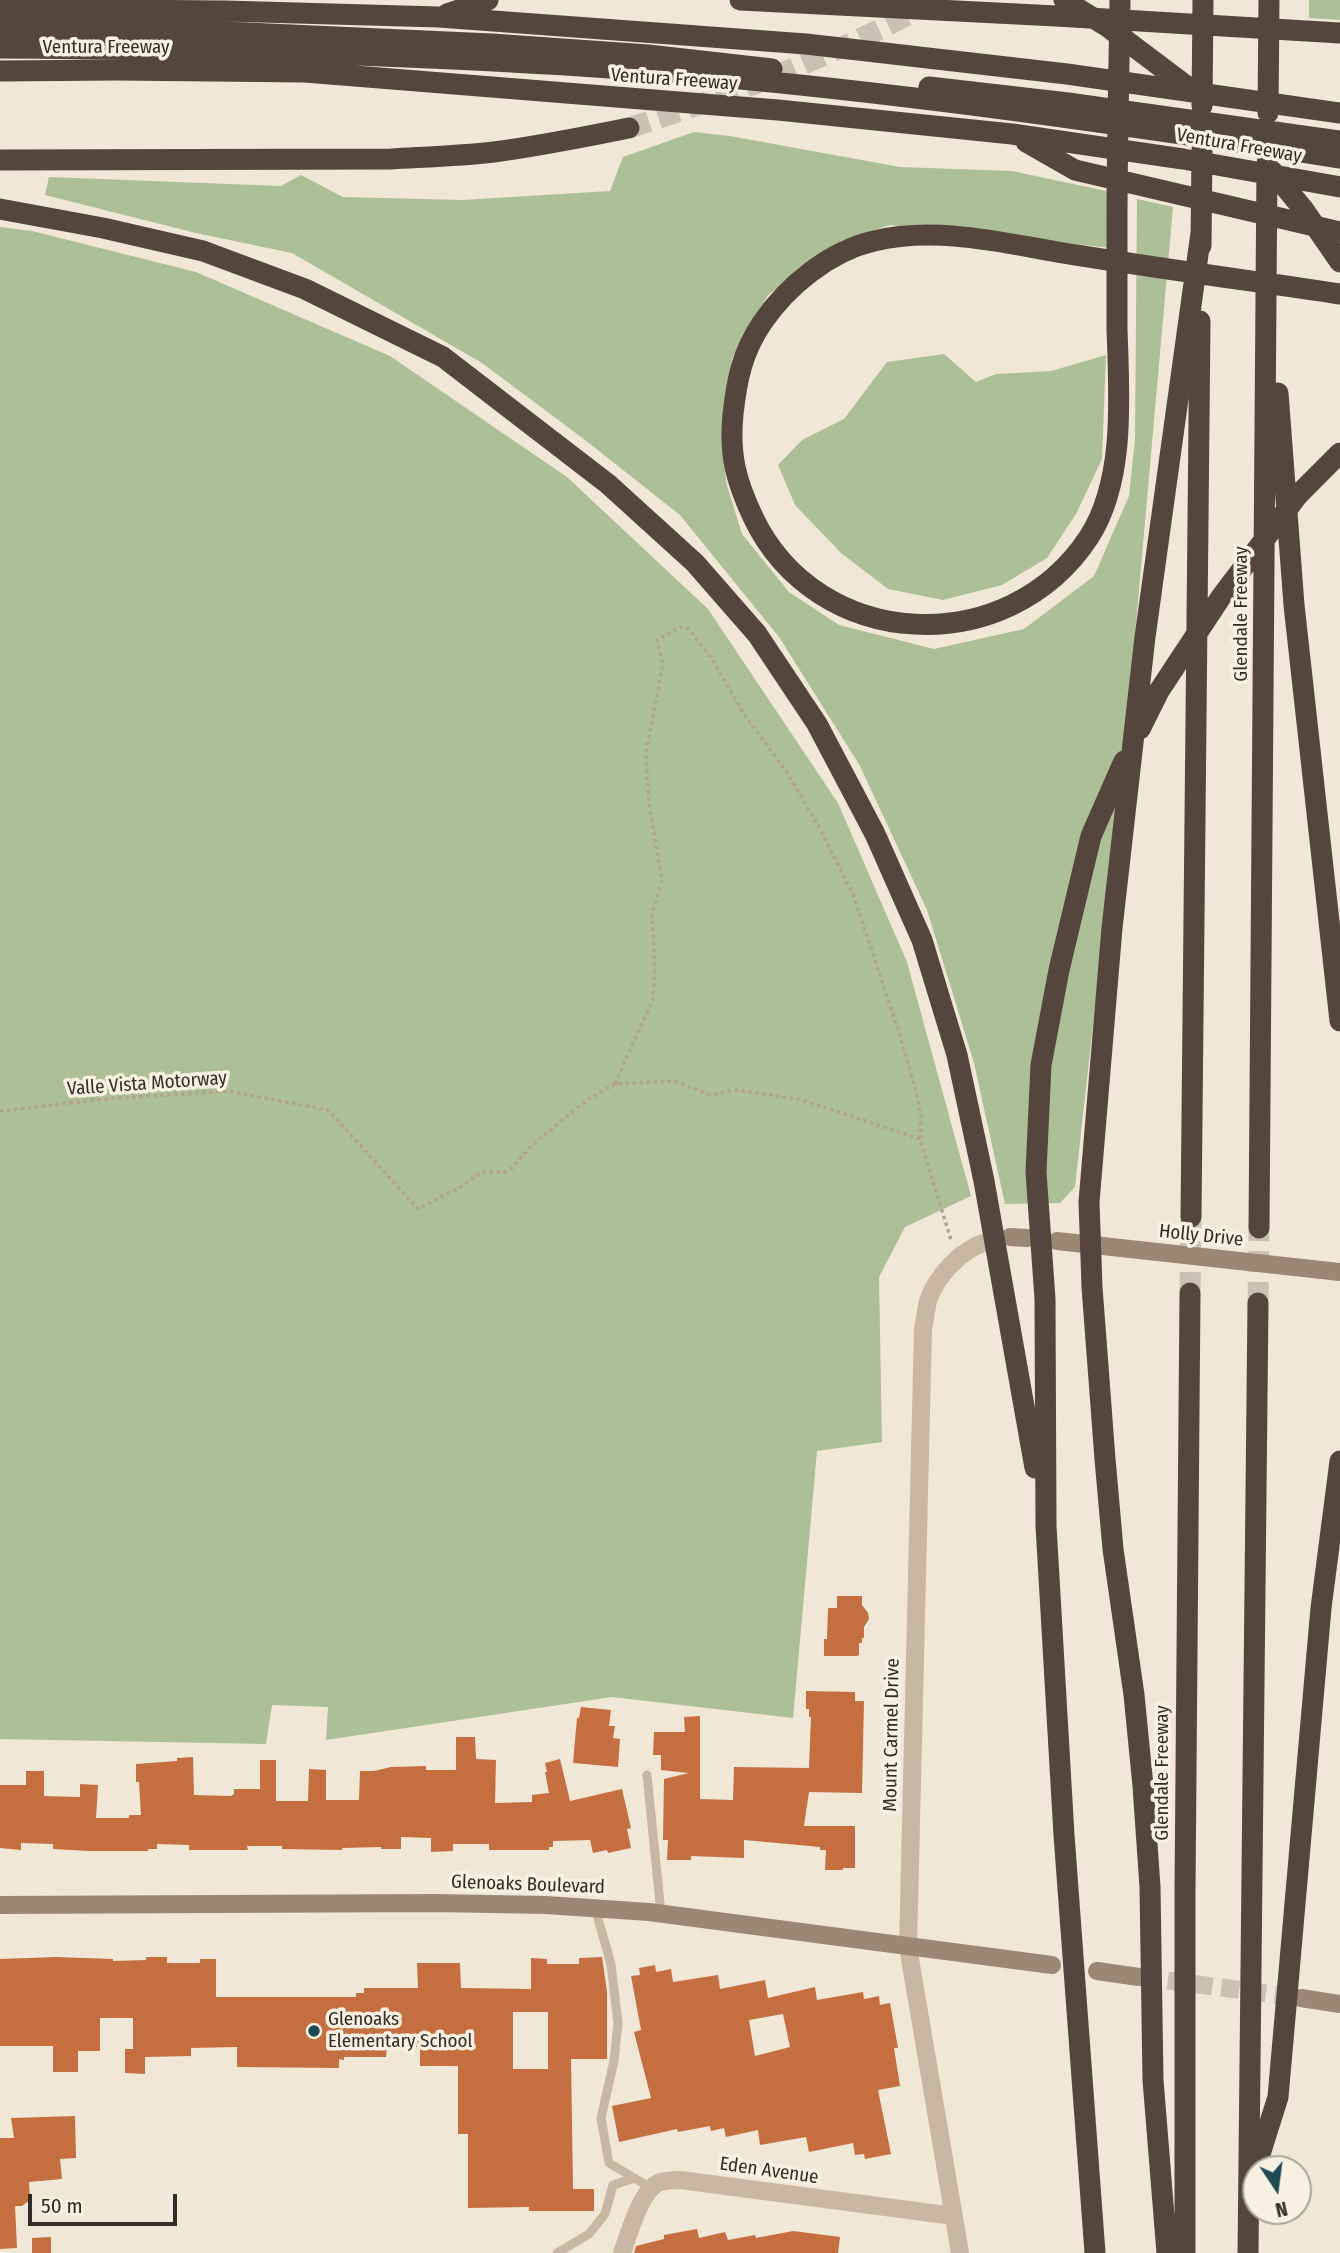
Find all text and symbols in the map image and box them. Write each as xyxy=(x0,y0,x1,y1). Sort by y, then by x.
street label: Ventura Freeway xyxy=(43,37,169,59)
street label: Ventura Freeway xyxy=(610,64,738,96)
street label: Ventura Freeway xyxy=(1175,124,1303,168)
street label: Glendale Freeway xyxy=(1231,546,1253,682)
street label: Valle Vista Motorway xyxy=(66,1067,228,1101)
street label: Holly Drive xyxy=(1158,1220,1244,1252)
street label: Mount Carmel Drive xyxy=(879,1658,905,1812)
street label: Glendale Freeway xyxy=(1152,1705,1174,1841)
street label: Glenoaks Boulevard xyxy=(451,1871,605,1899)
place label: Glenoaks Elementary School xyxy=(328,2009,473,2053)
marker: Glenoaks Elementary School xyxy=(306,2023,322,2039)
street label: Eden Avenue xyxy=(718,2153,820,2189)
north arrow xyxy=(1242,2155,1312,2225)
scale bar xyxy=(32,2180,180,2224)
text: 50 m xyxy=(41,2193,83,2219)
text: N xyxy=(1273,2197,1290,2221)

